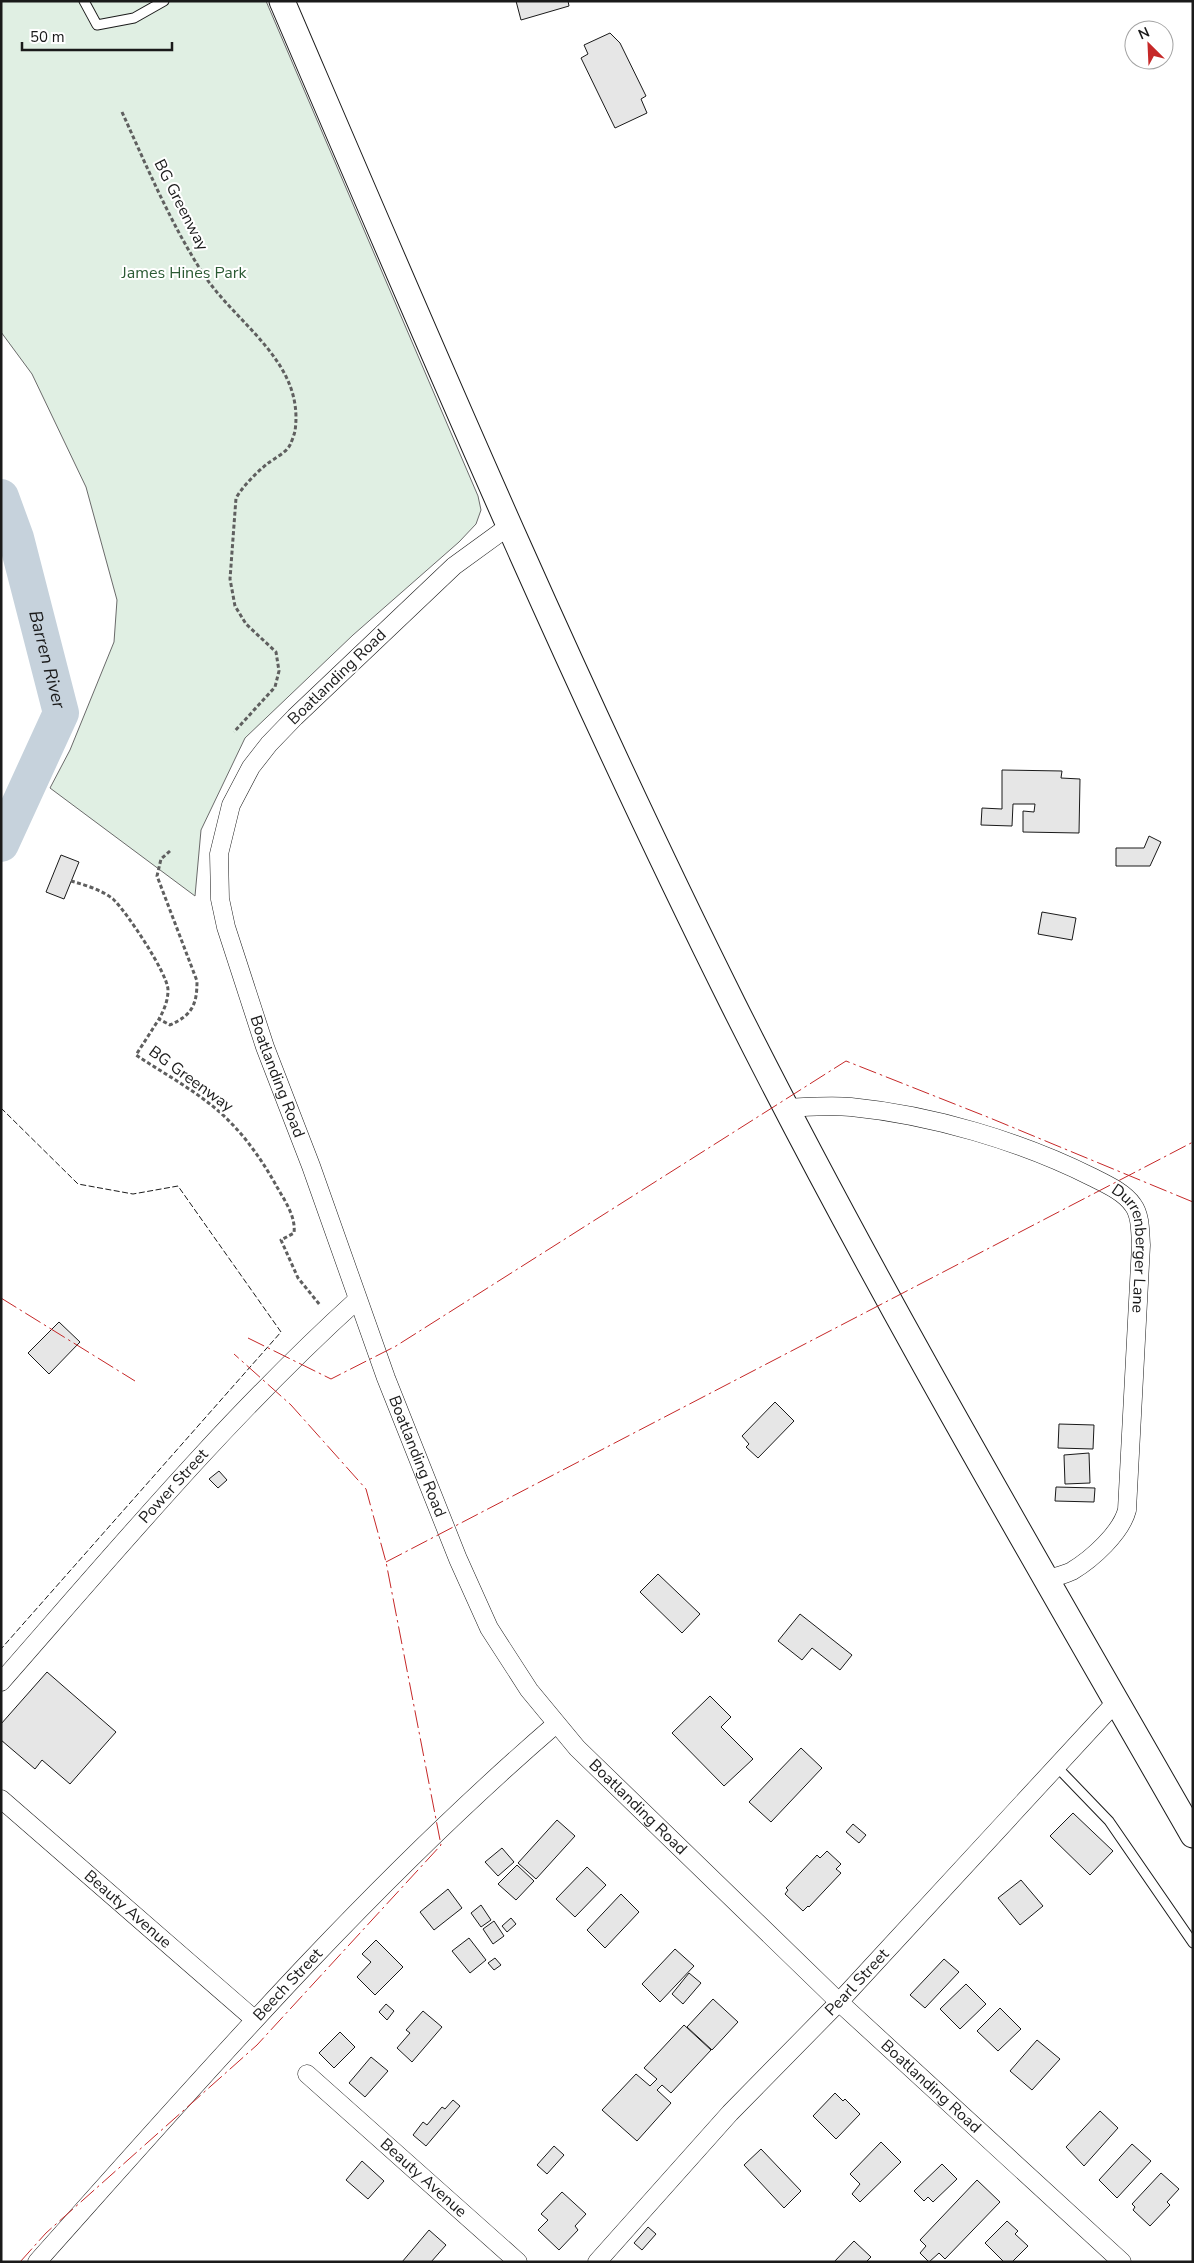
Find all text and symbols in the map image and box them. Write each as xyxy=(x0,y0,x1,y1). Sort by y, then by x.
scale bar xyxy=(22,20,172,52)
north arrow xyxy=(1124,20,1174,70)
text: N xyxy=(1135,23,1153,44)
text: 50 m xyxy=(30,27,65,47)
street label: BG Greenway xyxy=(149,156,214,255)
park label: James Hines Park xyxy=(121,262,247,284)
water label: Barren River xyxy=(23,608,71,712)
street label: Boatlanding Road xyxy=(283,624,391,730)
street label: Boatlanding Road xyxy=(244,1012,310,1141)
street label: BG Greenway xyxy=(144,1041,238,1118)
street label: Durrenberger Lane xyxy=(1107,1179,1152,1314)
street label: Boatlanding Road xyxy=(383,1392,451,1520)
street label: Power Street xyxy=(134,1444,214,1528)
street label: Boatlanding Road xyxy=(584,1754,692,1860)
street label: Beauty Avenue xyxy=(79,1865,176,1953)
street label: Beech Street xyxy=(248,1943,328,2026)
street label: Pearl Street xyxy=(820,1943,894,2021)
street label: Boatlanding Road xyxy=(876,2035,986,2138)
street label: Beauty Avenue xyxy=(375,2133,472,2222)

